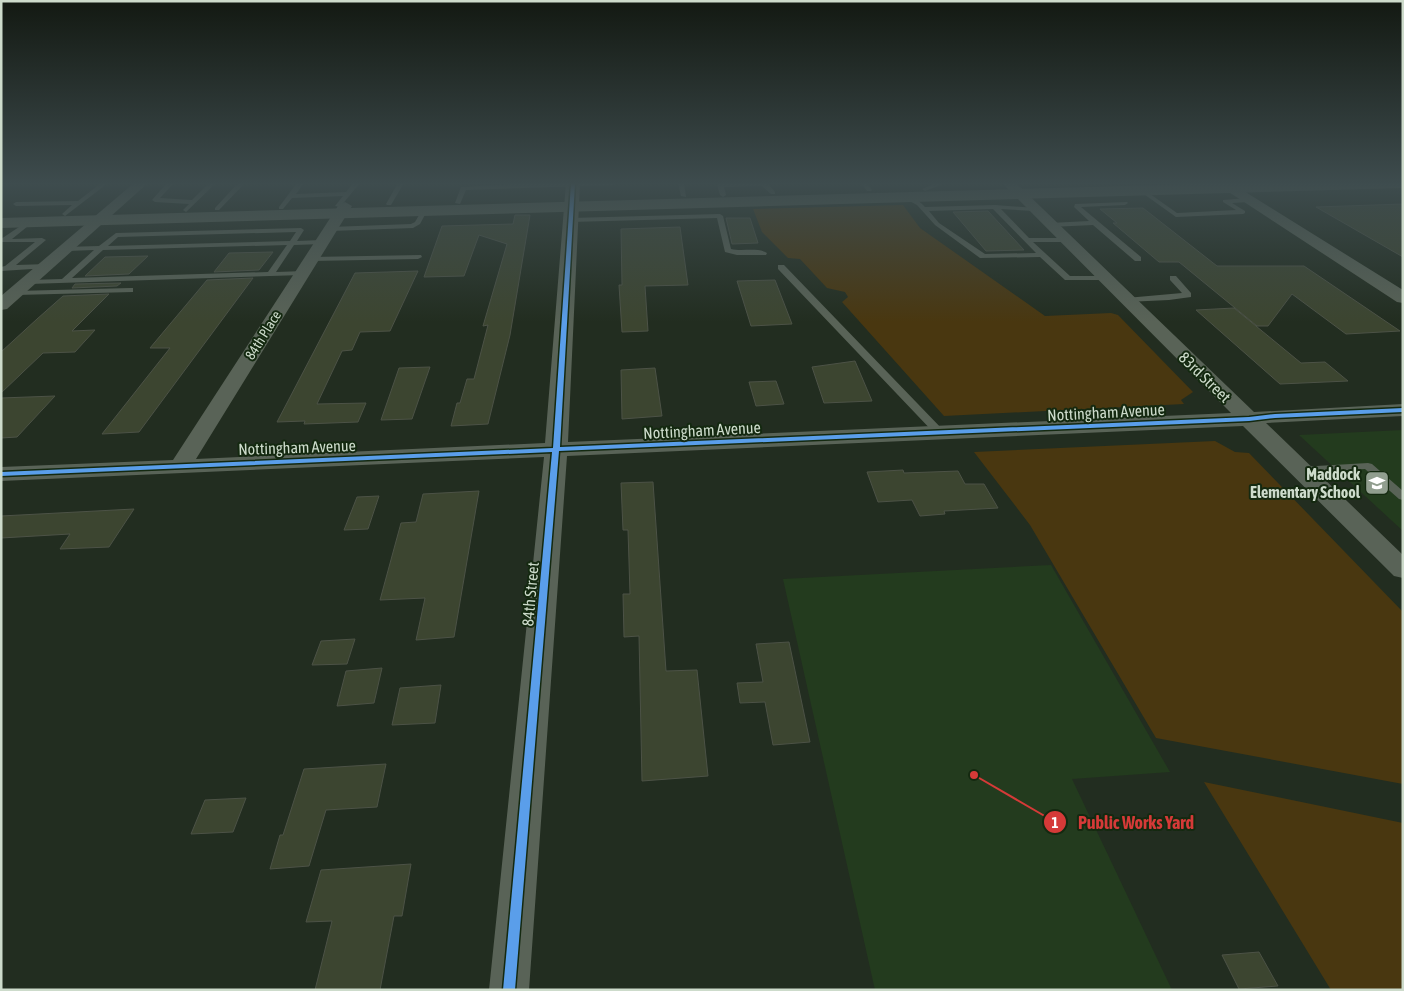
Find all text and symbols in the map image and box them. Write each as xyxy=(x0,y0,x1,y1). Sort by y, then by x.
street label: 84th Place xyxy=(242,308,284,362)
street label: 83rd Street xyxy=(1175,348,1235,406)
street label: Nottingham Avenue xyxy=(1047,400,1165,425)
street label: Nottingham Avenue xyxy=(643,418,761,443)
street label: Nottingham Avenue xyxy=(238,436,356,459)
place label: Maddock Elementary School xyxy=(1250,465,1361,501)
school or university icon: Maddock Elementary School xyxy=(1364,470,1390,496)
street label: 84th Street xyxy=(518,561,542,627)
callout: Public Works Yard xyxy=(1043,806,1204,839)
text: Public Works Yard xyxy=(1078,812,1194,833)
text: 1 xyxy=(1051,814,1059,831)

